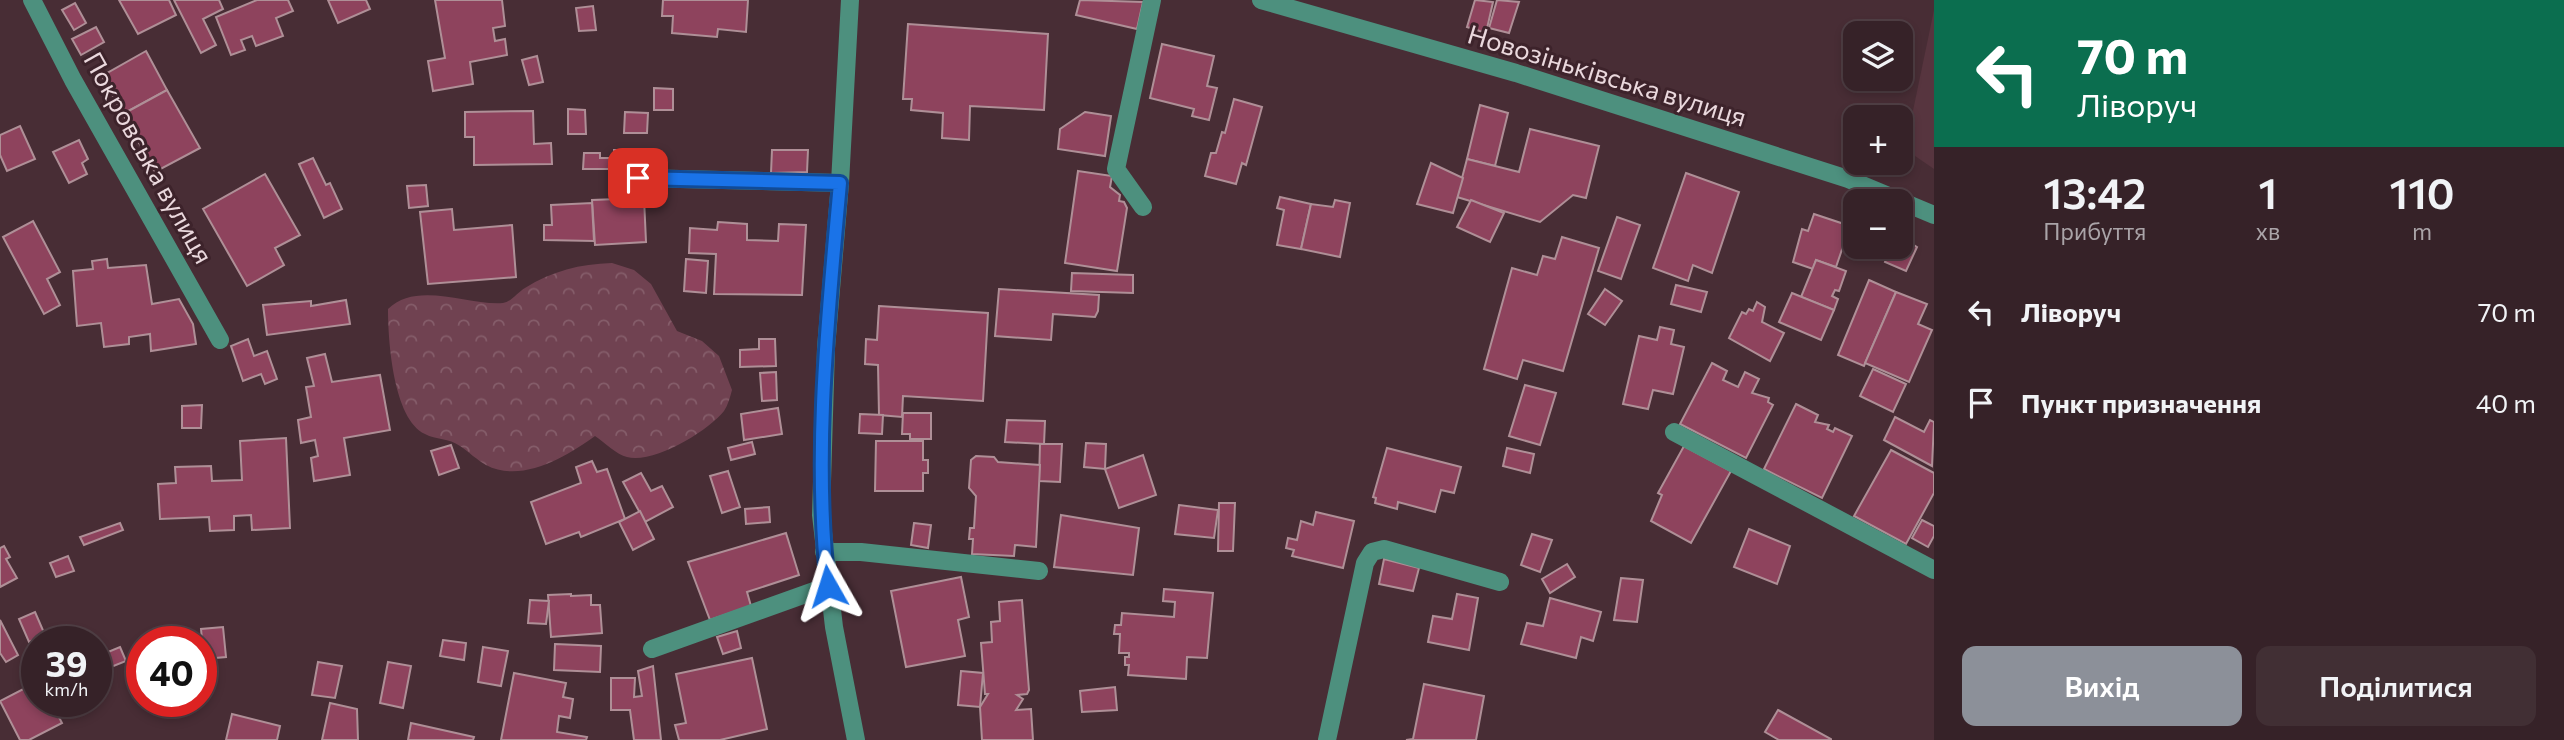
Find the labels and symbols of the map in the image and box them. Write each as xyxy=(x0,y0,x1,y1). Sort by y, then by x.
street label: Новозіньківська вулиця xyxy=(1464,17,1751,132)
street label: Покровська вулиця xyxy=(78,46,220,268)
pin xyxy=(608,148,668,208)
position arrow xyxy=(791,549,865,623)
speed limit sign: 40 xyxy=(126,626,217,717)

